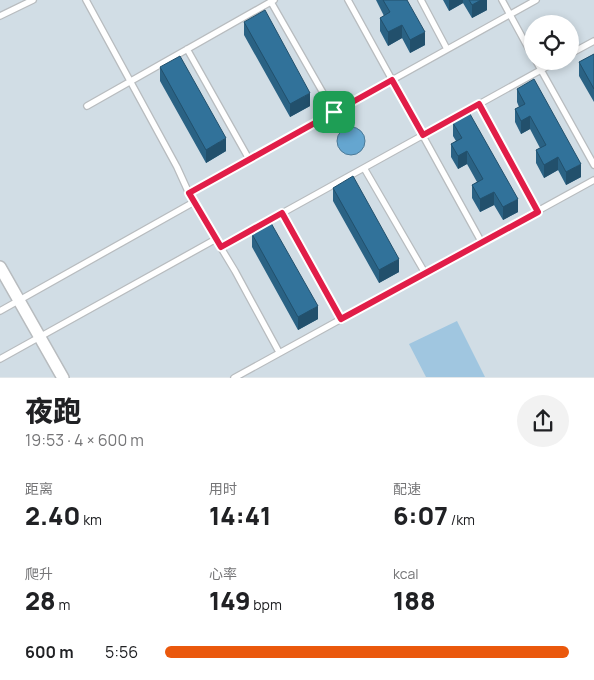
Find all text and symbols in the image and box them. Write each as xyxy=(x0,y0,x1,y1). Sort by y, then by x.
map controls xyxy=(524,15,579,70)
button: locate xyxy=(524,15,579,70)
pin xyxy=(313,91,355,133)
icon: arrive xyxy=(320,98,348,126)
text: 夜跑 xyxy=(25,391,81,429)
button: share xyxy=(517,395,569,447)
text: 19:53 · 4 × 600 m xyxy=(25,429,144,451)
text: 距离 xyxy=(25,479,53,498)
text: 用时 xyxy=(209,479,237,498)
text: 配速 xyxy=(393,479,421,498)
text: 2.40 xyxy=(25,498,80,533)
text: 14:41 xyxy=(209,498,271,533)
text: 6:07 xyxy=(393,498,448,533)
text: km xyxy=(80,510,102,529)
text: /km xyxy=(448,510,475,529)
text: 爬升 xyxy=(25,564,53,583)
text: 心率 xyxy=(209,564,237,583)
text: kcal xyxy=(393,564,419,583)
text: 28 xyxy=(25,583,56,618)
text: 149 xyxy=(209,583,251,618)
text: 188 xyxy=(393,583,436,618)
text: m xyxy=(56,595,70,614)
text: bpm xyxy=(251,595,282,614)
text: 600 m xyxy=(25,641,74,663)
text: 5:56 xyxy=(105,641,138,663)

